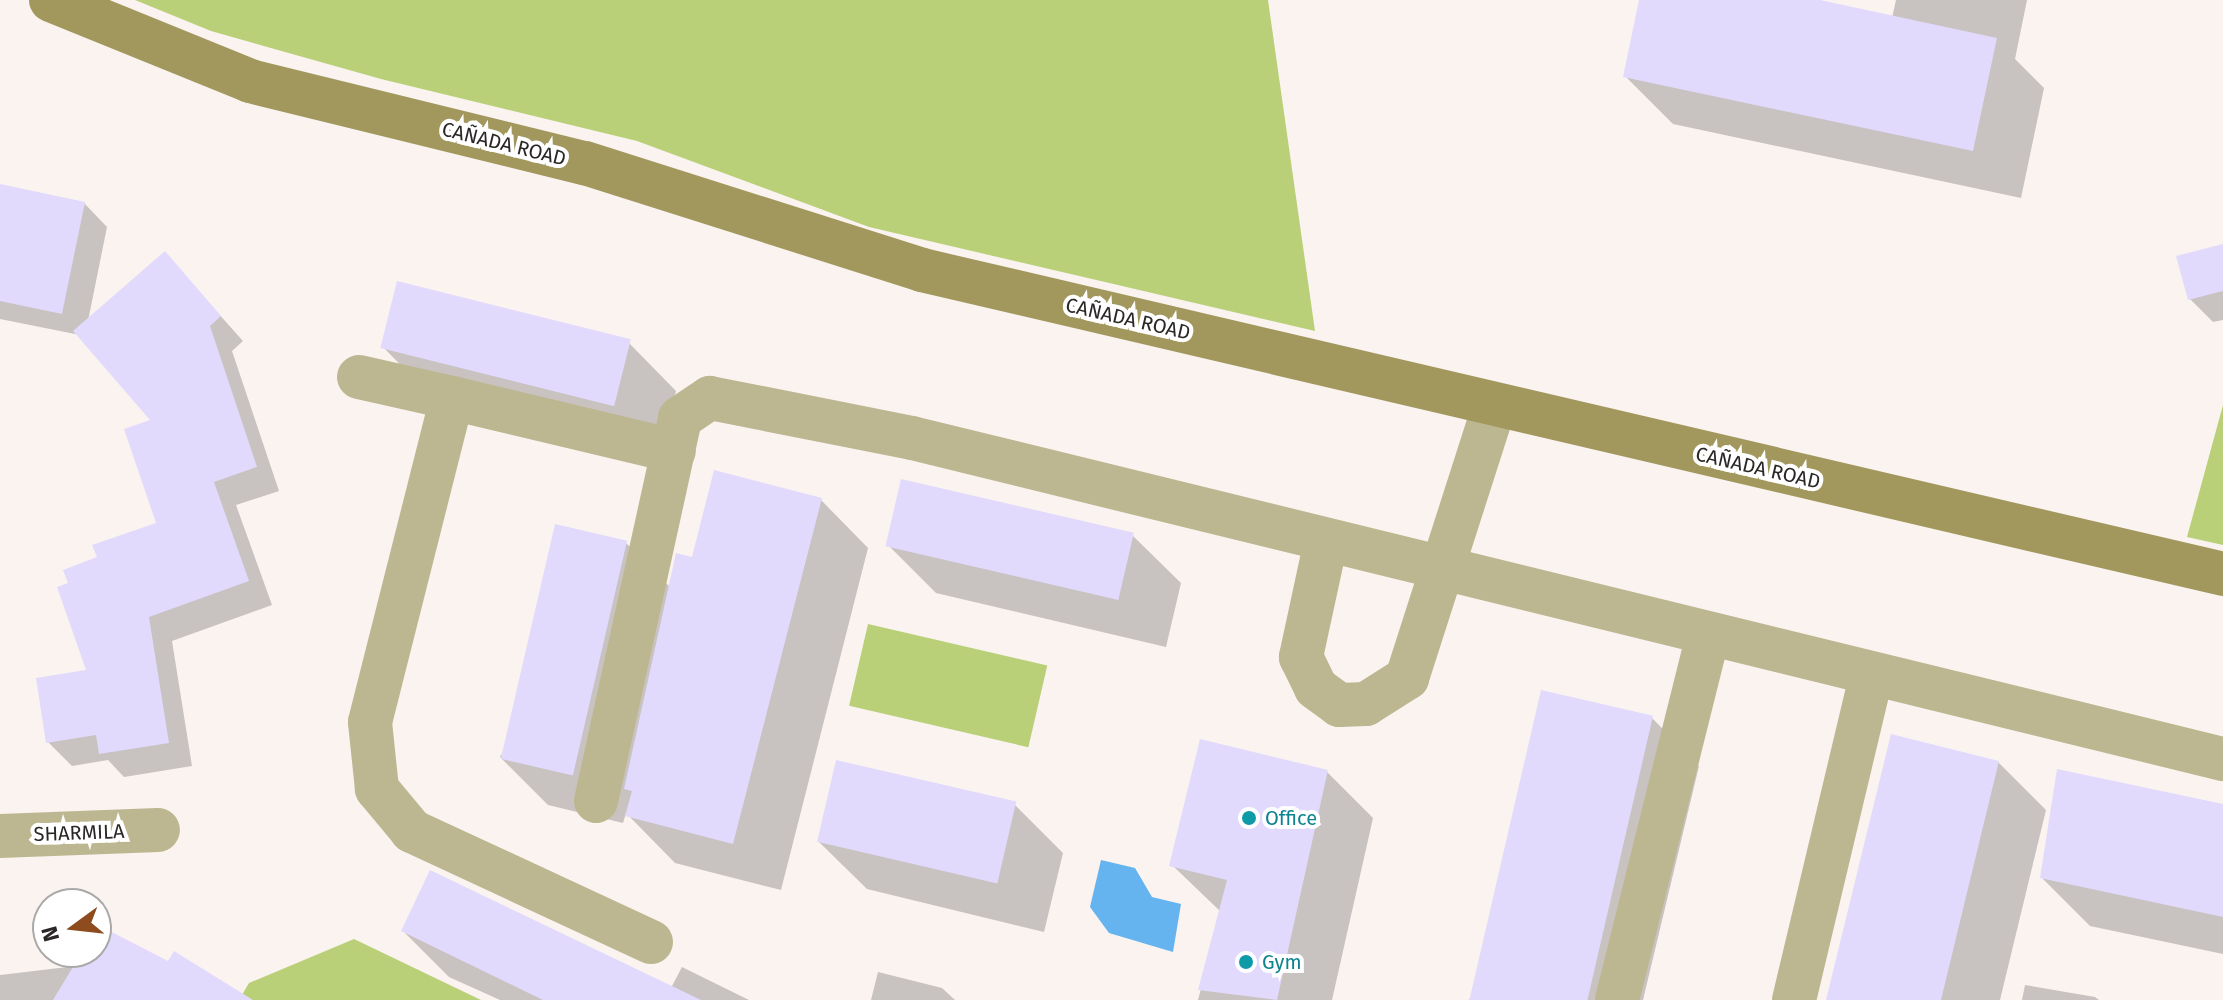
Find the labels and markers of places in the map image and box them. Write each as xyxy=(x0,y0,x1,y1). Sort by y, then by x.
place label: Office xyxy=(1265,806,1317,830)
marker: Office xyxy=(1240,809,1258,827)
place label: Gym xyxy=(1262,950,1302,974)
marker: Gym xyxy=(1237,953,1255,971)

